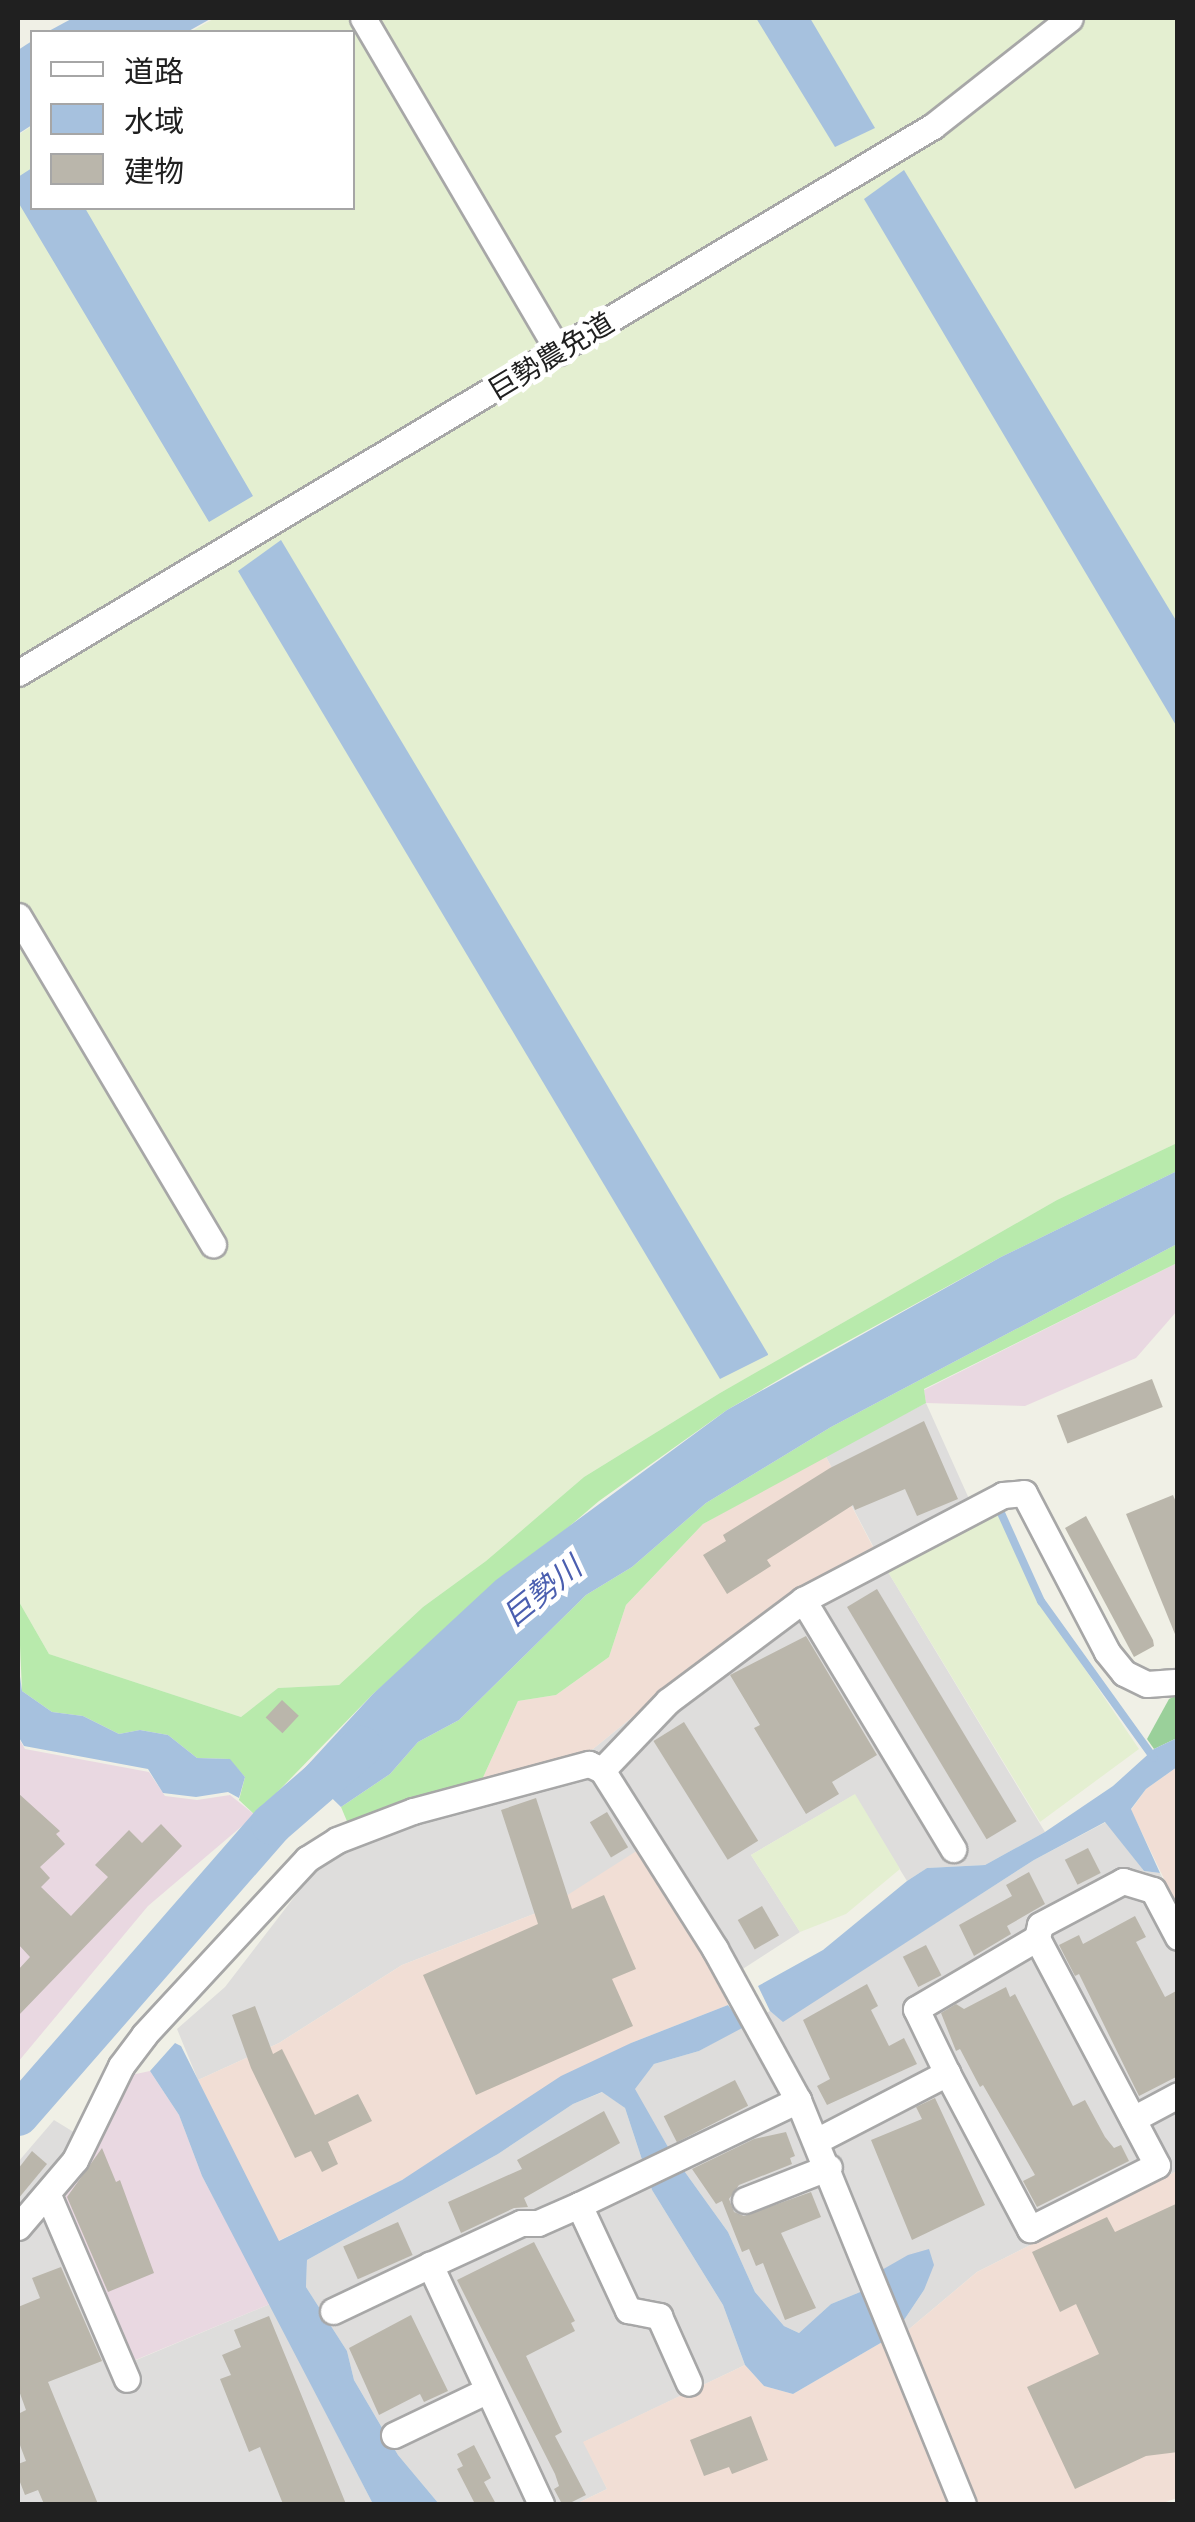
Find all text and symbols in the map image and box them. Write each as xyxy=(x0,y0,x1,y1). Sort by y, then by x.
legend xyxy=(30,30,355,210)
text: 道路 xyxy=(124,54,184,88)
text: 水域 xyxy=(124,104,184,138)
text: 建物 xyxy=(124,154,184,188)
street label: 巨勢農免道 xyxy=(482,306,620,406)
water label: 巨勢川 xyxy=(496,1549,588,1633)

